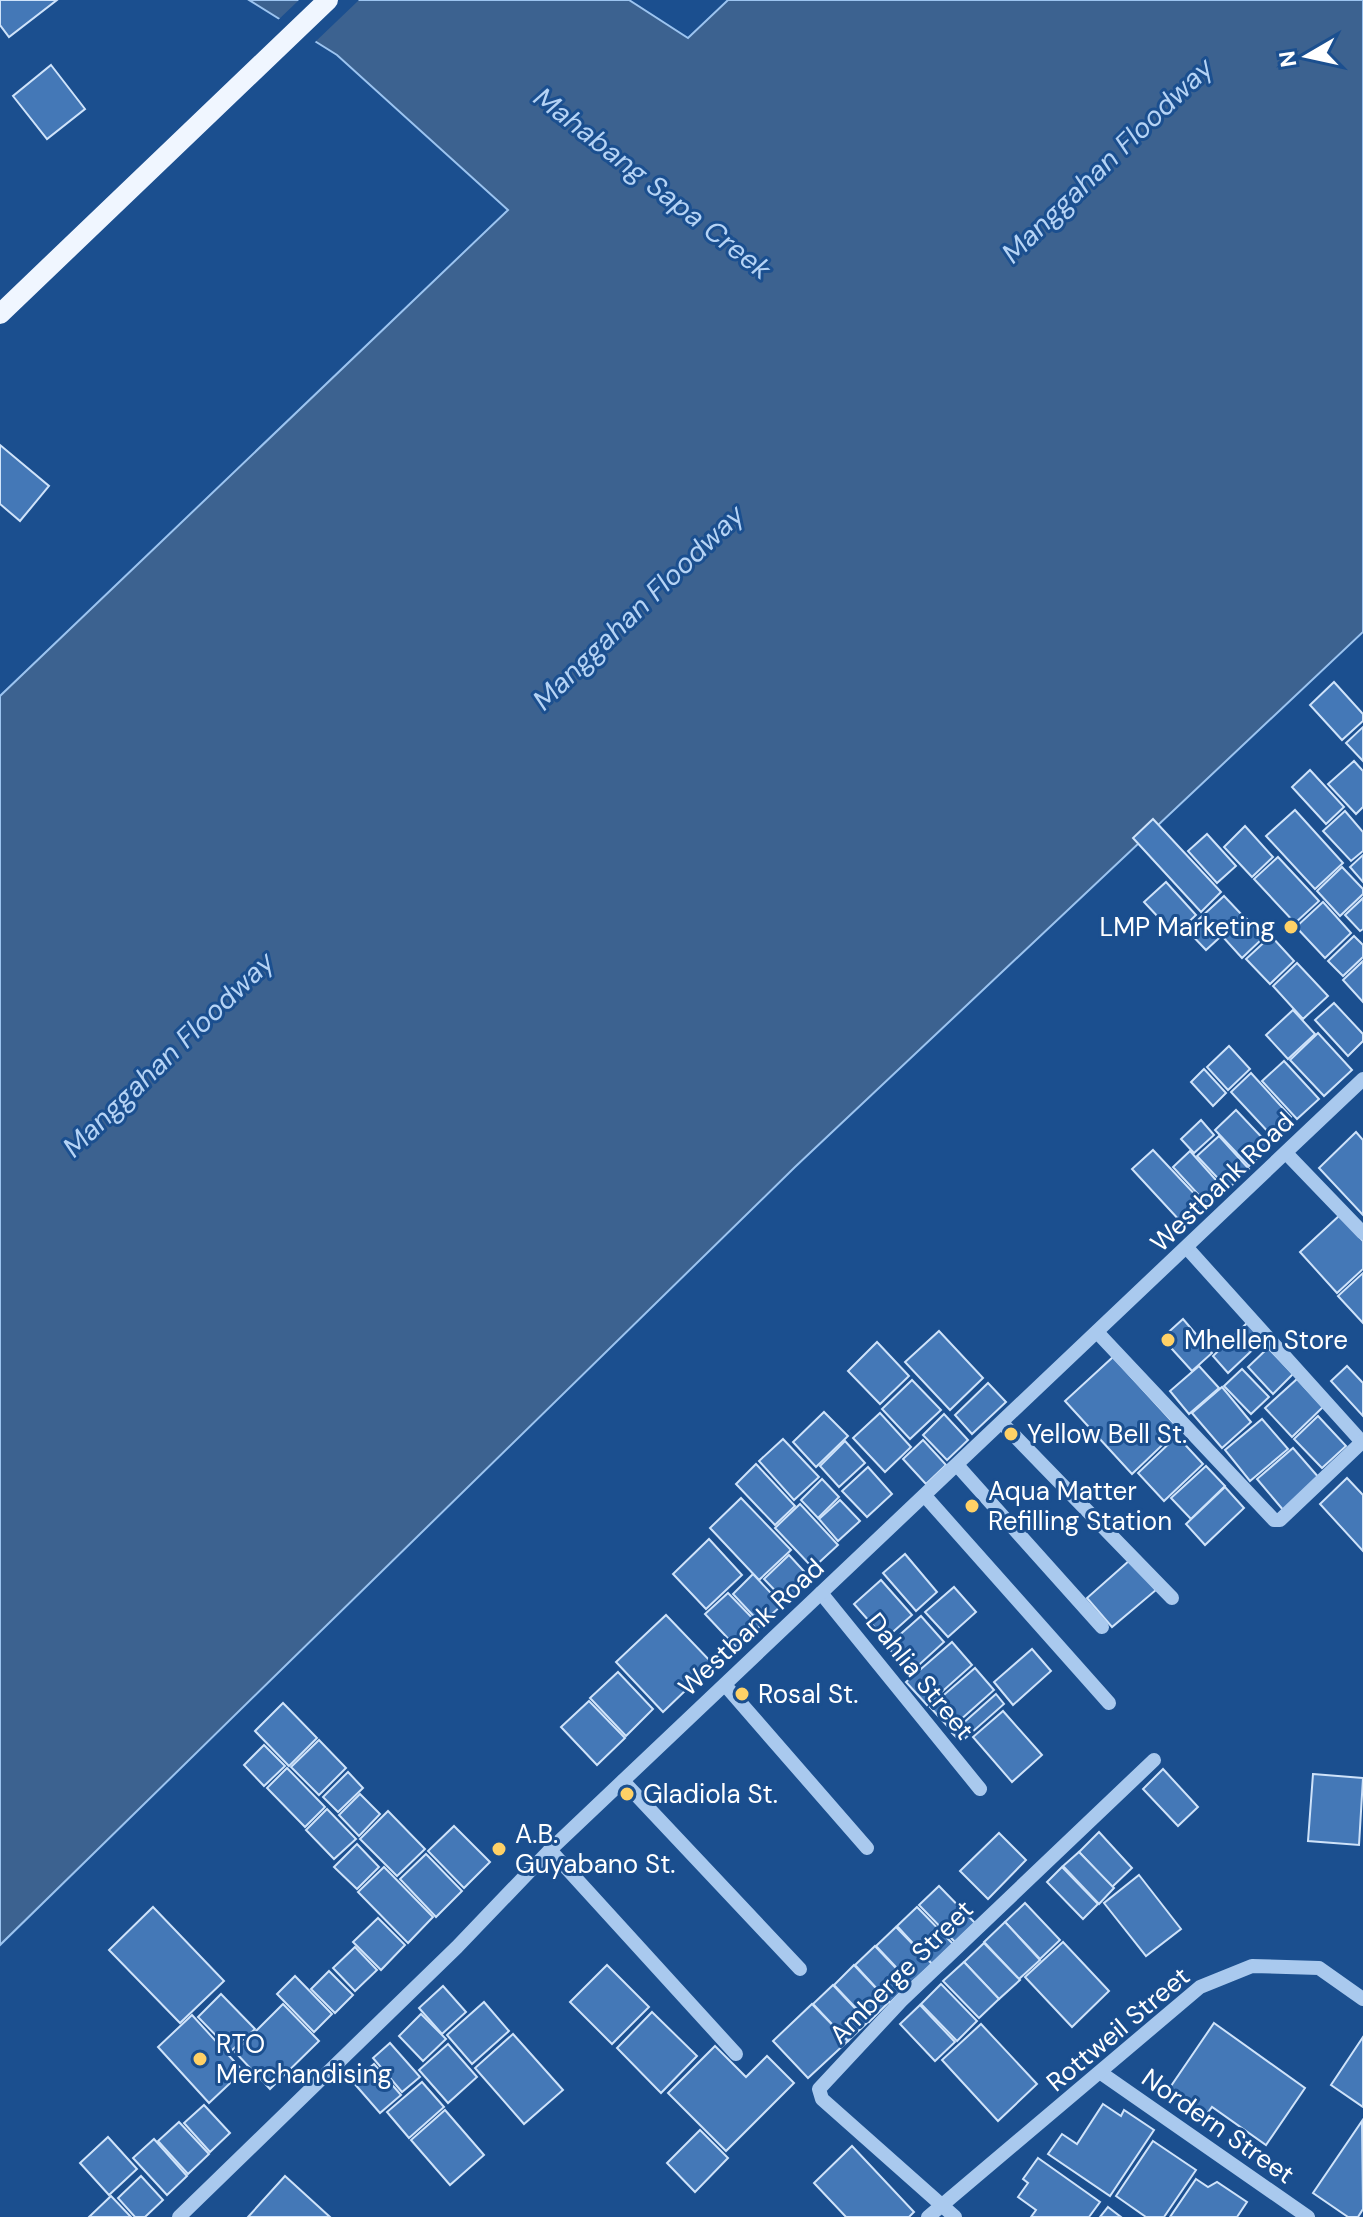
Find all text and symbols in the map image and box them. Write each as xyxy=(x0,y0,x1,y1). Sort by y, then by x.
north arrow xyxy=(1267,16,1347,96)
water label: Manggahan Floodway xyxy=(994,49,1222,271)
text: N xyxy=(1272,49,1303,69)
water label: Mahabang Sapa Creek xyxy=(526,79,780,288)
water label: Manggahan Floodway xyxy=(525,496,753,718)
place label: LMP Marketing xyxy=(1099,910,1275,944)
marker: LMP Marketing xyxy=(1282,918,1300,936)
water label: Manggahan Floodway xyxy=(55,943,283,1165)
street label: Westbank Road xyxy=(1143,1105,1301,1259)
place label: Mhellen Store xyxy=(1184,1323,1348,1357)
marker: Mhellen Store xyxy=(1159,1331,1177,1349)
place label: Yellow Bell St. xyxy=(1027,1417,1187,1451)
marker: Yellow Bell St. xyxy=(1002,1425,1020,1443)
place label: Aqua Matter Refilling Station xyxy=(988,1474,1172,1538)
marker: Aqua Matter Refilling Station xyxy=(963,1497,981,1515)
street label: Westbank Road xyxy=(671,1551,831,1703)
street label: Dahlia Street xyxy=(858,1606,982,1746)
place label: Rosal St. xyxy=(758,1677,858,1711)
marker: Rosal St. xyxy=(733,1685,751,1703)
place label: Gladiola St. xyxy=(643,1777,778,1811)
marker: Gladiola St. xyxy=(618,1785,636,1803)
place label: A.B. Guyabano St. xyxy=(515,1817,676,1881)
marker: A.B. Guyabano St. xyxy=(490,1840,508,1858)
street label: Amberge Street xyxy=(822,1893,980,2051)
street label: Rottweil Street xyxy=(1039,1959,1197,2099)
place label: RTO Merchandising xyxy=(216,2027,392,2091)
marker: RTO Merchandising xyxy=(191,2050,209,2068)
street label: Nordern Street xyxy=(1135,2061,1301,2191)

